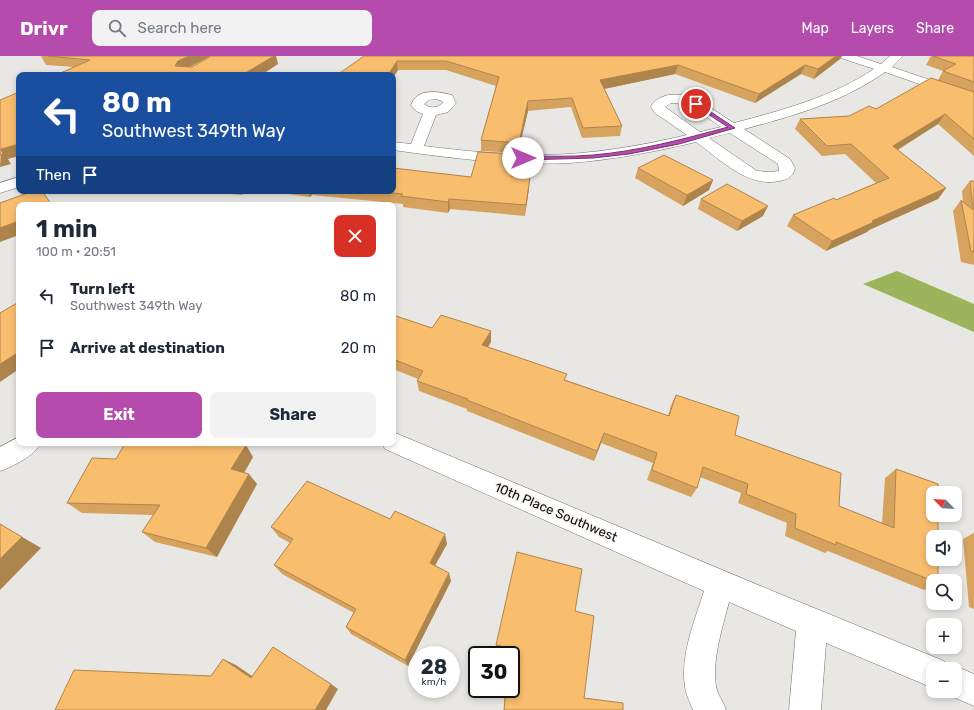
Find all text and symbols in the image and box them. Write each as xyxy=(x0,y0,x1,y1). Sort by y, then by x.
search box xyxy=(92,10,372,46)
text: Drivr xyxy=(20,17,68,40)
icon: search xyxy=(106,17,128,39)
text: Search here xyxy=(138,19,222,37)
text: Map xyxy=(802,20,829,37)
text: Layers xyxy=(851,20,894,37)
text: Share xyxy=(916,20,954,37)
text: 80 m xyxy=(102,86,172,119)
pin xyxy=(679,87,713,121)
icon: left xyxy=(36,88,88,140)
icon: arrive xyxy=(685,93,707,115)
text: Southwest 349th Way xyxy=(102,120,285,142)
position arrow xyxy=(502,137,544,179)
icon: arrive xyxy=(79,164,101,186)
text: Then xyxy=(36,166,71,184)
text: 1 min xyxy=(36,215,97,243)
button: close xyxy=(334,215,376,257)
text: 100 m · 20:51 xyxy=(36,244,116,259)
text: Turn left xyxy=(70,280,135,298)
icon: left xyxy=(36,285,58,307)
text: 80 m xyxy=(340,287,376,305)
text: Southwest 349th Way xyxy=(70,298,203,313)
icon: arrive xyxy=(36,337,58,359)
text: Arrive at destination xyxy=(70,339,225,357)
text: 20 m xyxy=(341,339,376,357)
button: Exit xyxy=(36,392,202,438)
button: Share xyxy=(210,392,376,438)
street label: 10th Place Southwest xyxy=(492,479,620,545)
north arrow xyxy=(926,486,962,522)
map controls xyxy=(926,486,962,698)
button: sound xyxy=(926,530,962,566)
button: search xyxy=(926,574,962,610)
button: + xyxy=(926,618,962,654)
speed limit sign: 30 xyxy=(468,646,520,698)
text: 28 xyxy=(421,655,447,679)
button: − xyxy=(926,662,962,698)
text: km/h xyxy=(422,676,446,688)

